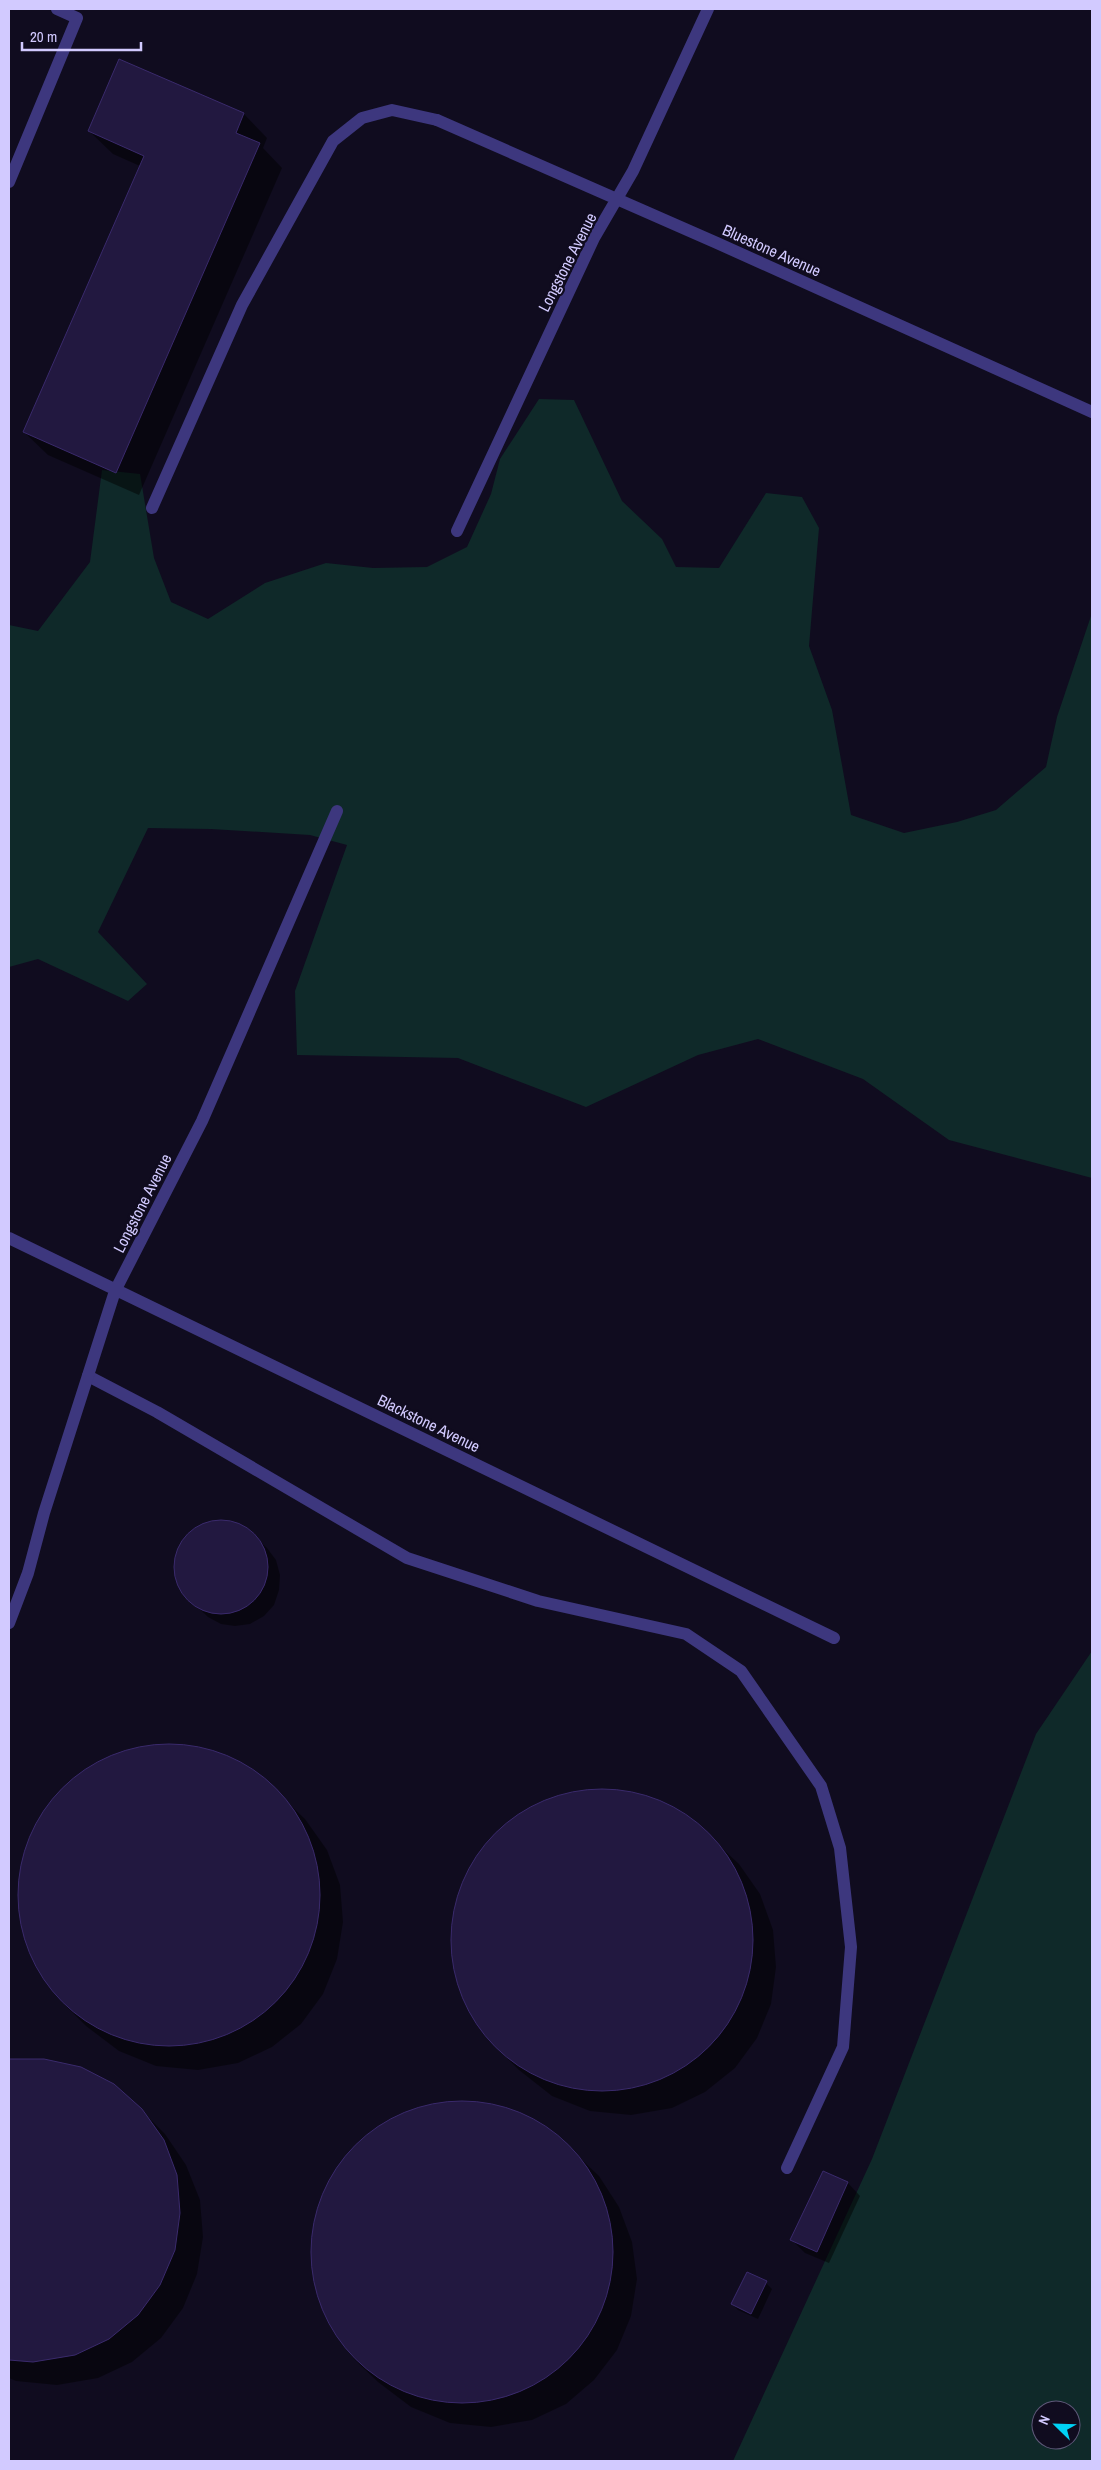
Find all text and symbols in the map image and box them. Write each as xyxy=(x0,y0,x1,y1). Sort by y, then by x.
scale bar xyxy=(22,20,141,52)
text: 20 m xyxy=(30,26,57,47)
street label: Longstone Avenue xyxy=(533,209,601,315)
street label: Bluestone Avenue xyxy=(719,218,825,282)
street label: Longstone Avenue xyxy=(108,1150,176,1256)
street label: Blackstone Avenue xyxy=(374,1389,484,1457)
north arrow xyxy=(1031,2400,1081,2450)
text: N xyxy=(1034,2413,1054,2427)

